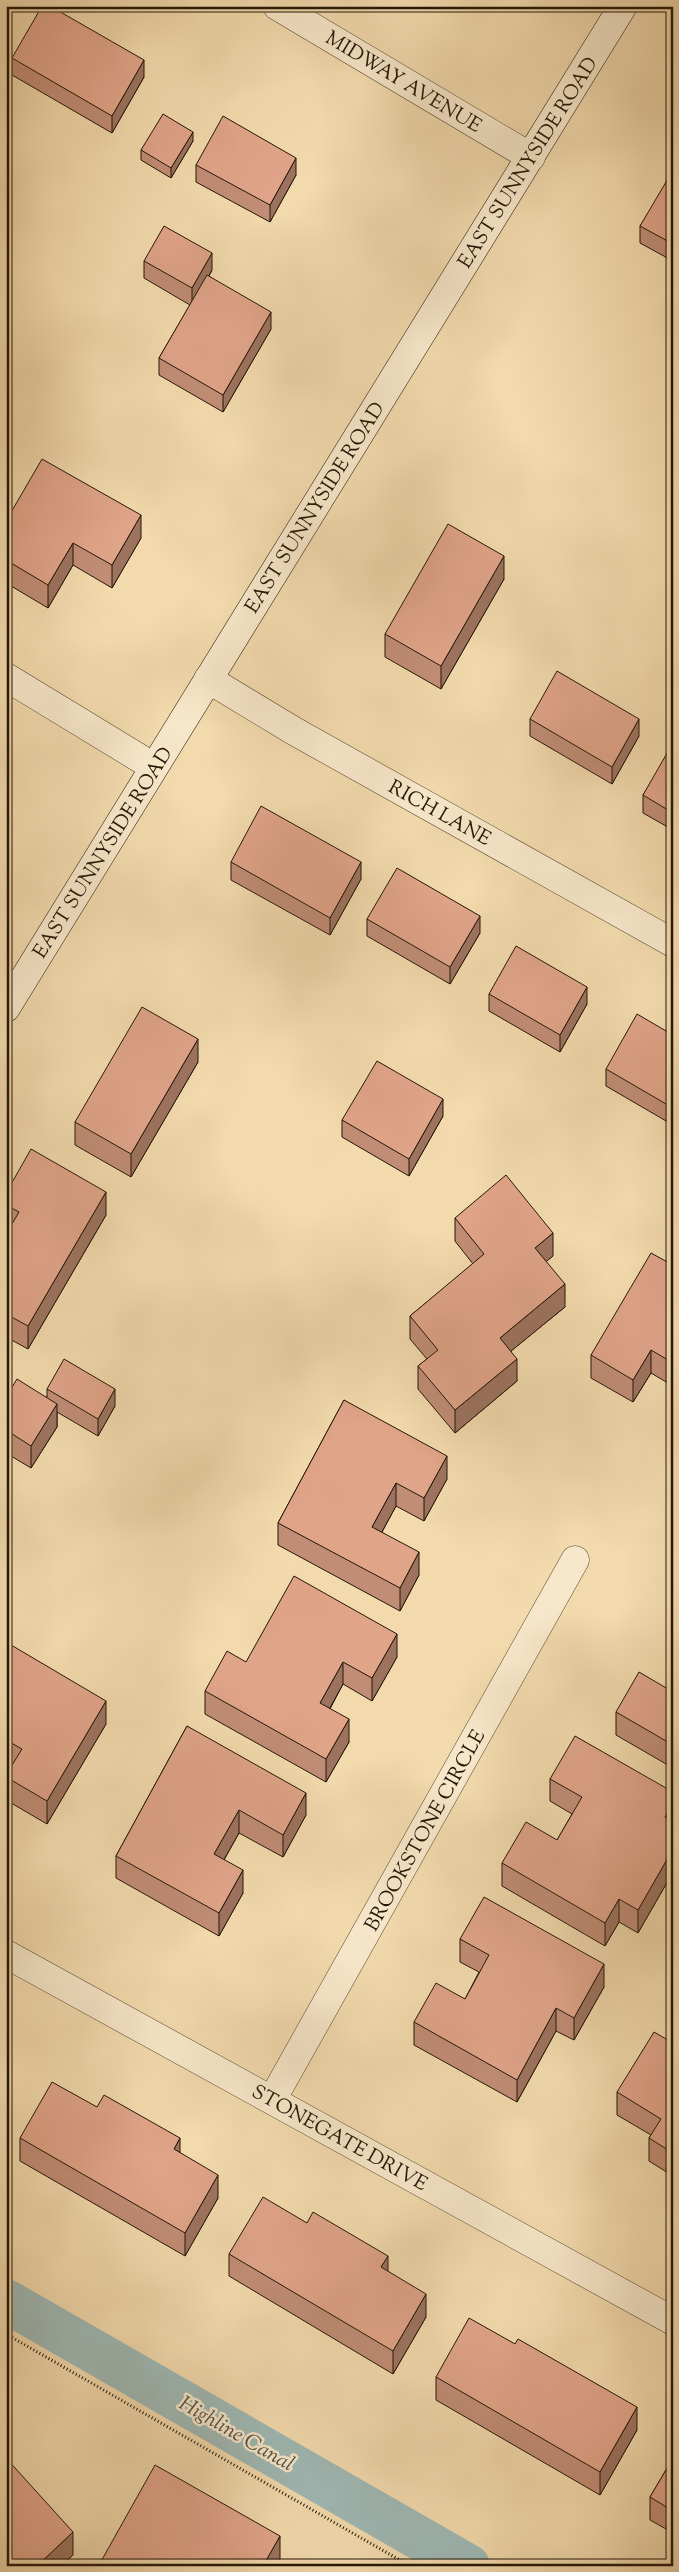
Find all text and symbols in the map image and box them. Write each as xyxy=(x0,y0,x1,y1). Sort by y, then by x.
street label: MIDWAY AVENUE xyxy=(319,25,486,141)
street label: EAST SUNNYSIDE ROAD xyxy=(452,52,606,275)
street label: EAST SUNNYSIDE ROAD xyxy=(239,397,393,620)
street label: EAST SUNNYSIDE ROAD xyxy=(27,742,181,965)
street label: RICH LANE xyxy=(382,774,495,854)
street label: BROOKSTONE CIRCLE xyxy=(359,1725,494,1937)
street label: STONEGATE DRIVE xyxy=(246,2079,432,2200)
water label: Highline Canal xyxy=(173,2390,299,2480)

